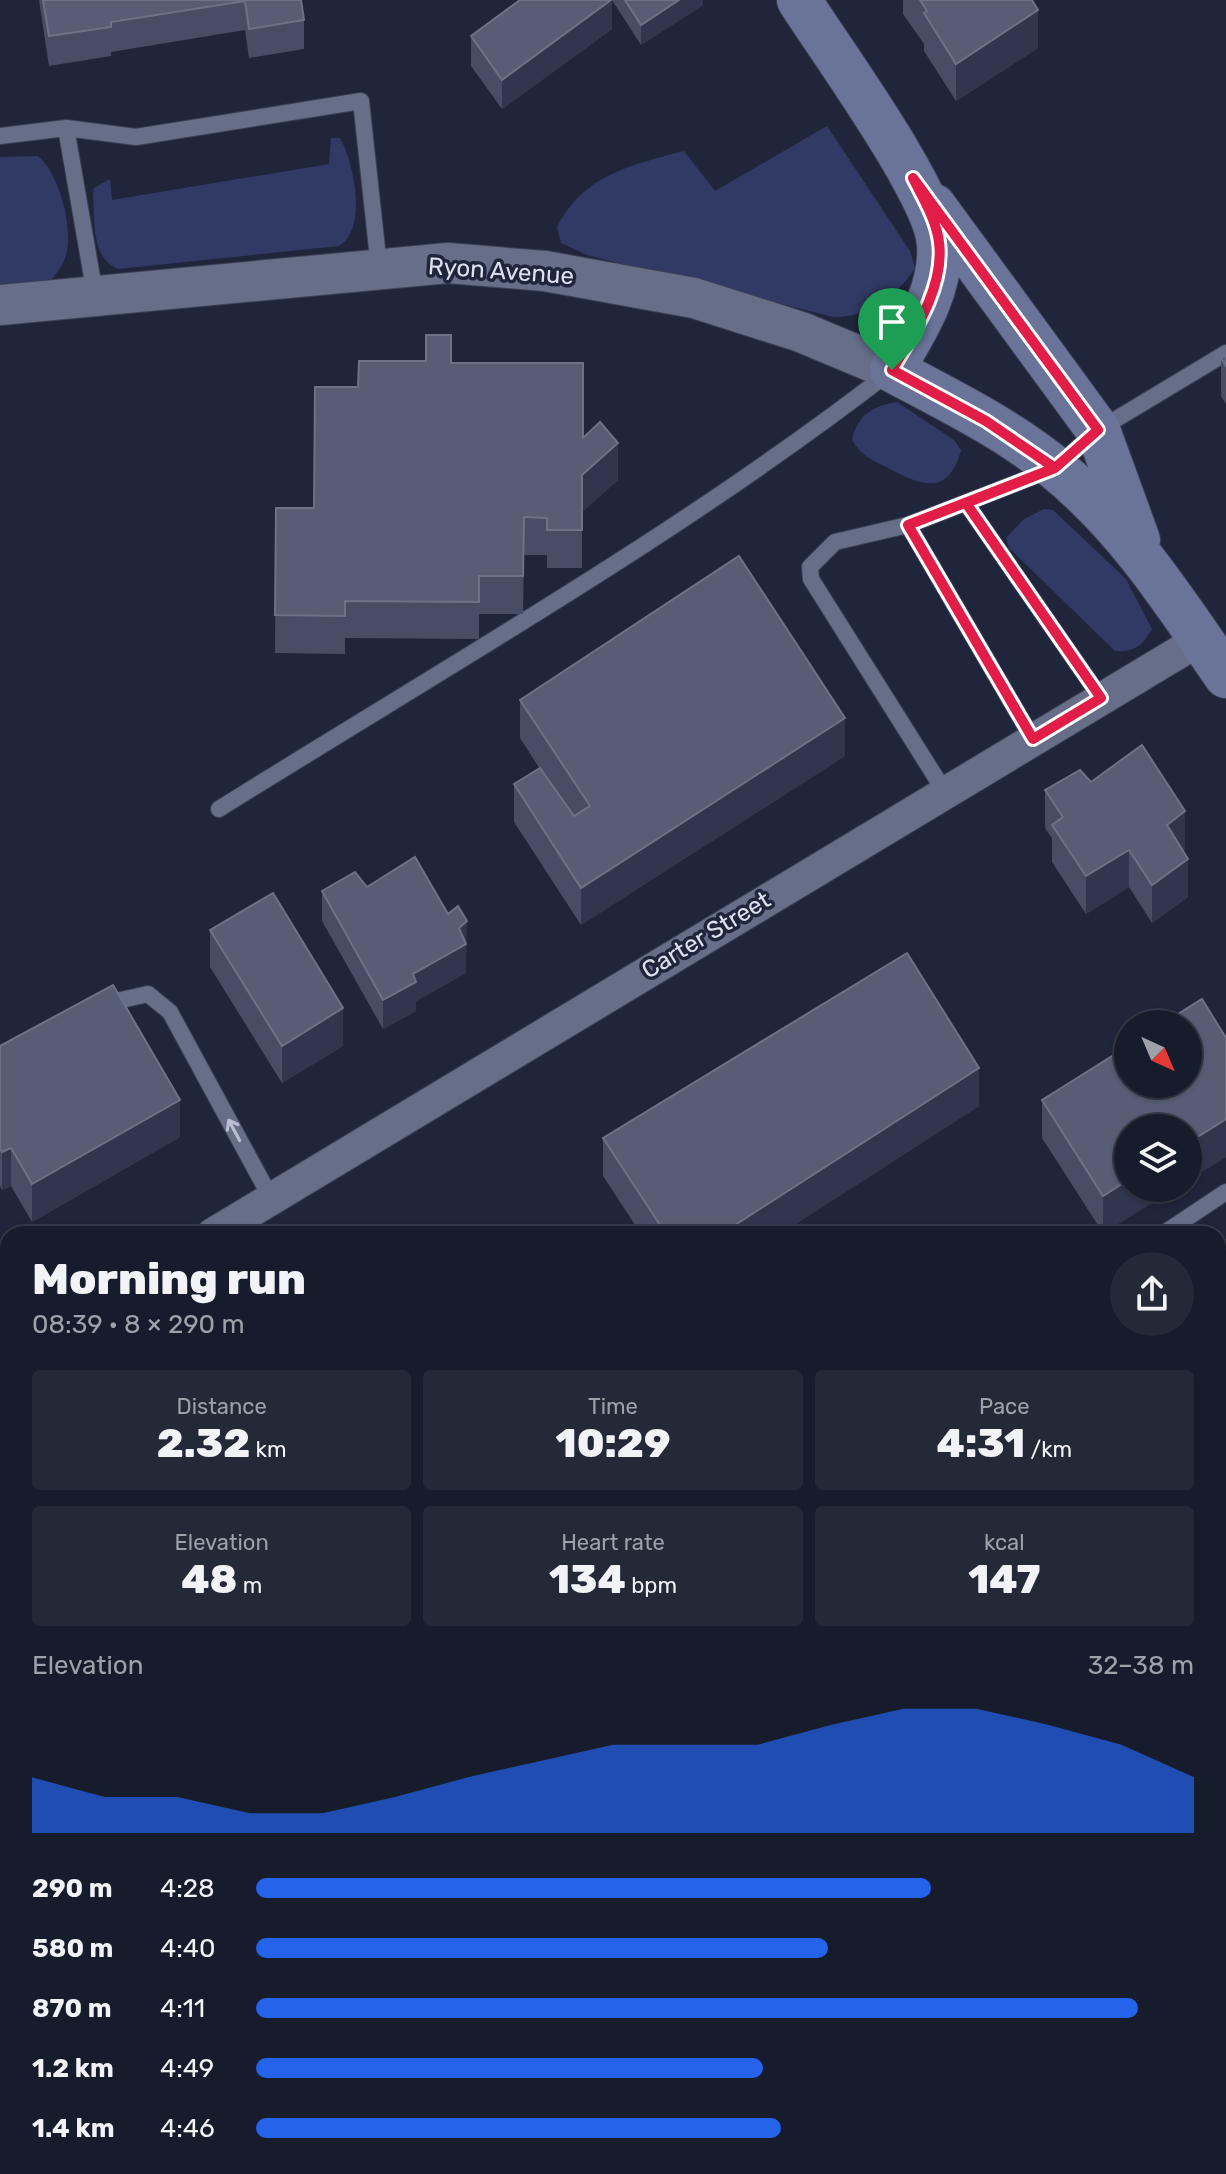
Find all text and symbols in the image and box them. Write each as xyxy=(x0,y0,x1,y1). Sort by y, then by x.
street label: Ryon Avenue xyxy=(427,252,575,290)
pin xyxy=(858,288,926,370)
icon: arrive xyxy=(870,300,914,344)
street label: Carter Street xyxy=(637,886,775,984)
north arrow xyxy=(1114,1010,1202,1098)
map controls xyxy=(1114,1010,1202,1202)
button: layers xyxy=(1114,1114,1202,1202)
one-way arrow xyxy=(226,1118,242,1142)
button: share xyxy=(1110,1252,1194,1336)
text: Morning run xyxy=(32,1253,306,1305)
text: 08:39 · 8 × 290 m xyxy=(32,1309,245,1340)
text: Distance xyxy=(177,1393,267,1420)
text: Time xyxy=(588,1393,638,1420)
text: Pace xyxy=(979,1393,1030,1420)
text: 2.32 xyxy=(157,1420,250,1467)
text: 10:29 xyxy=(556,1420,670,1467)
text: 4:31 xyxy=(937,1420,1025,1467)
text: km xyxy=(250,1436,287,1463)
text: /km xyxy=(1025,1436,1072,1463)
text: Elevation xyxy=(175,1529,269,1556)
text: Heart rate xyxy=(561,1529,665,1556)
text: kcal xyxy=(984,1529,1025,1556)
text: 48 xyxy=(181,1556,237,1603)
text: 134 xyxy=(549,1556,626,1603)
text: 147 xyxy=(968,1556,1040,1603)
text: m xyxy=(237,1572,262,1599)
text: bpm xyxy=(626,1572,677,1599)
text: Elevation xyxy=(32,1650,143,1681)
text: 32–38 m xyxy=(1088,1650,1194,1681)
text: 290 m xyxy=(32,1873,113,1904)
text: 4:28 xyxy=(160,1873,215,1904)
text: 580 m xyxy=(32,1933,113,1964)
text: 4:40 xyxy=(160,1933,215,1964)
text: 870 m xyxy=(32,1993,112,2024)
text: 4:11 xyxy=(160,1993,205,2024)
text: 1.2 km xyxy=(32,2053,114,2084)
text: 4:49 xyxy=(160,2053,214,2084)
text: 1.4 km xyxy=(32,2113,114,2144)
text: 4:46 xyxy=(160,2113,215,2144)

